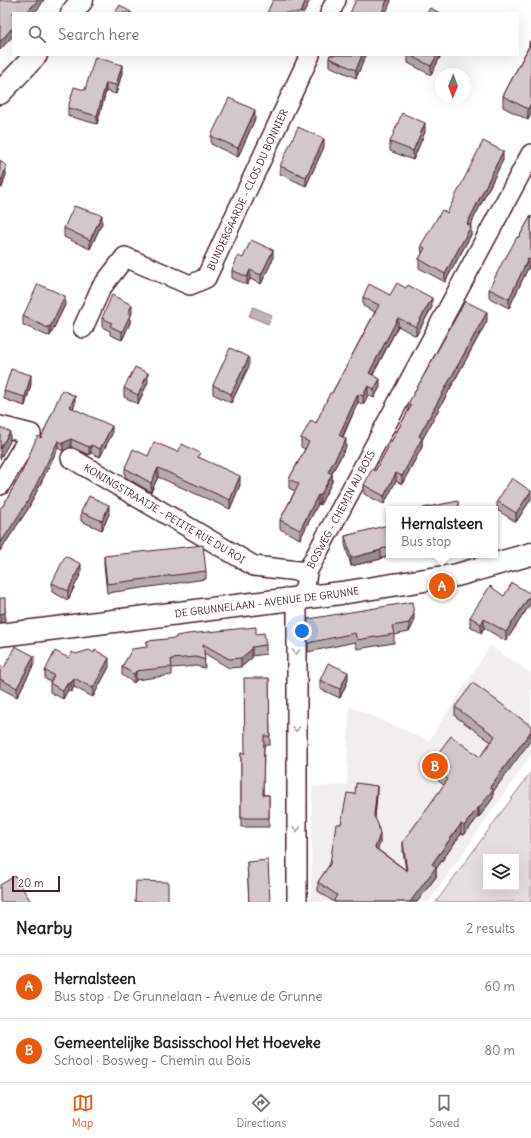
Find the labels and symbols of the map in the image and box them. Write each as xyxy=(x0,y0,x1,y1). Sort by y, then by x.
north arrow xyxy=(435,68,471,104)
street label: BUNDERGAARDE - CLOS DU BONNIER xyxy=(205,106,291,272)
street label: BOSWEG - CHEMIN AU BOIS xyxy=(304,448,378,571)
street label: KONINGSTRAATJE - PETITE RUE DU ROI xyxy=(82,461,248,566)
pin: A xyxy=(429,571,455,601)
street label: DE GRUNNELAAN - AVENUE DE GRUNNE xyxy=(174,584,360,620)
your location xyxy=(292,621,312,641)
one-way arrow xyxy=(292,649,300,655)
one-way arrow xyxy=(292,726,300,732)
pin: B xyxy=(422,751,448,781)
one-way arrow xyxy=(293,826,301,832)
scale bar xyxy=(12,874,60,893)

